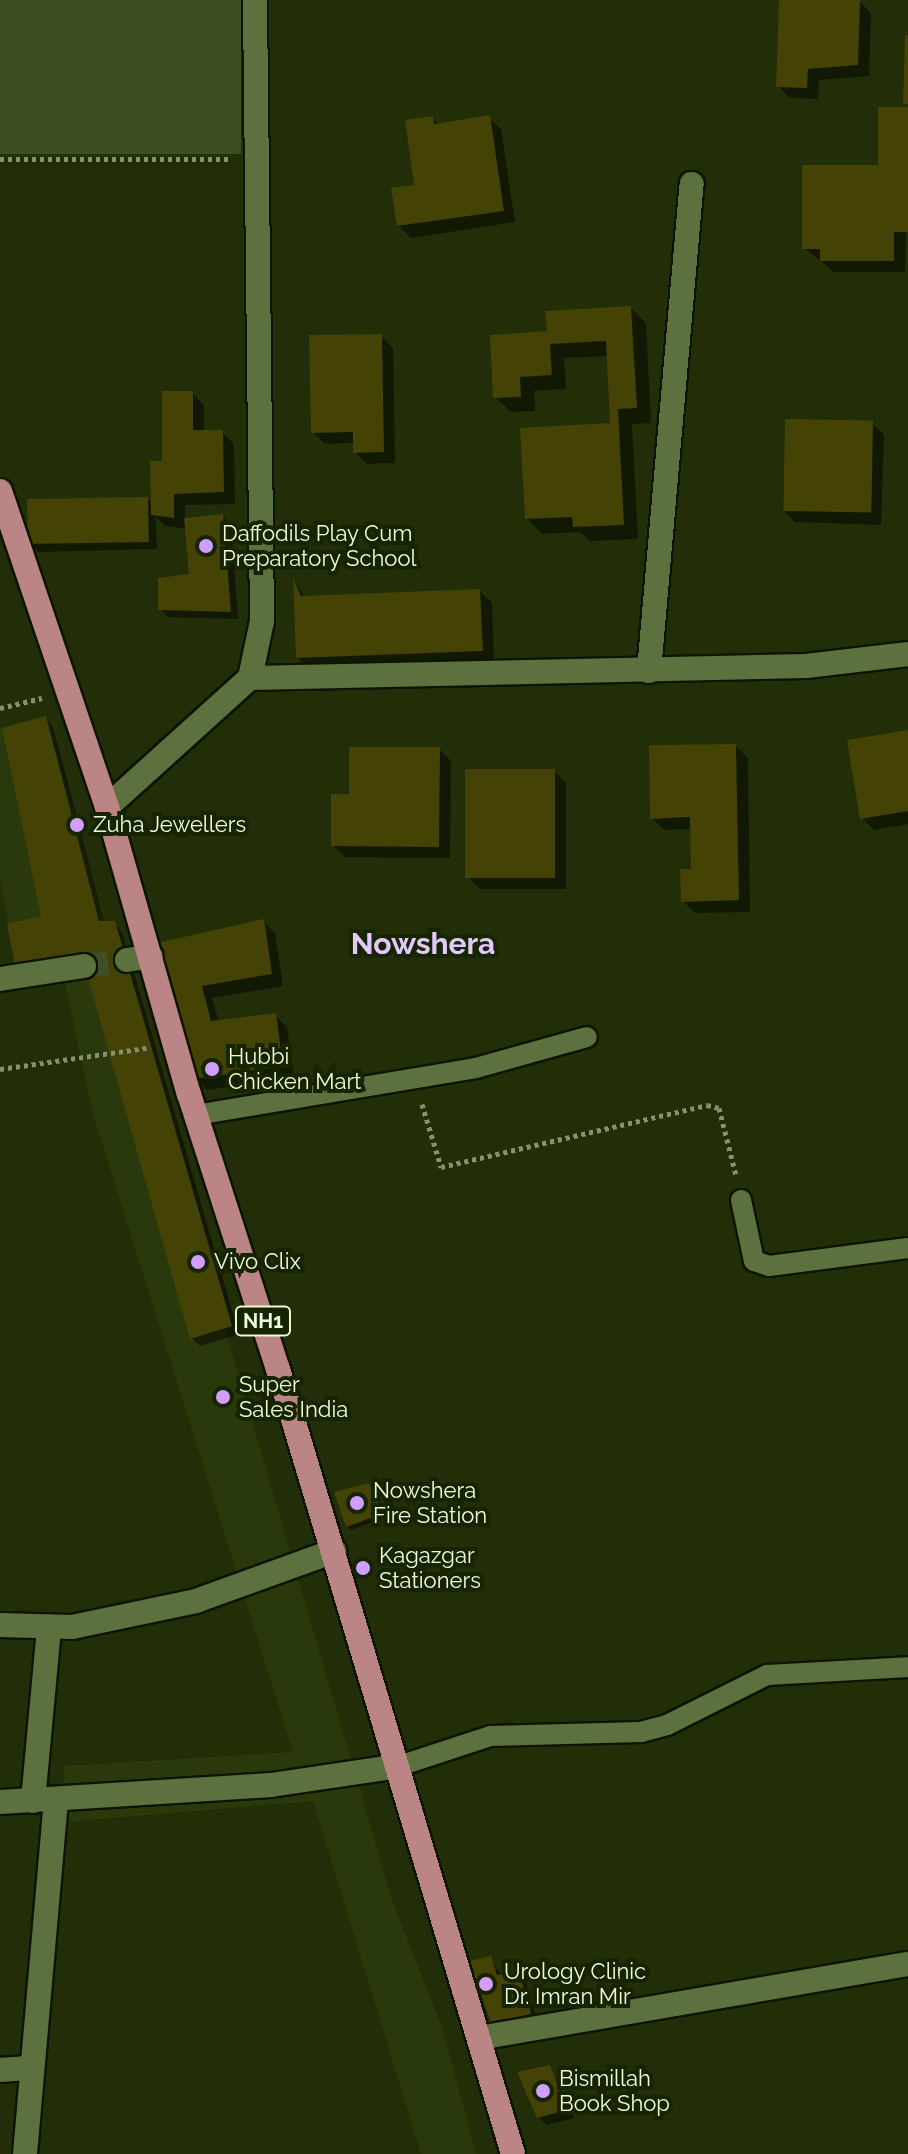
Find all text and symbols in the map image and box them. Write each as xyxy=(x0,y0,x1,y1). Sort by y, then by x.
place label: Daffodils Play Cum Preparatory School xyxy=(222,520,417,572)
marker: Daffodils Play Cum Preparatory School xyxy=(197,537,215,555)
place label: Zuha Jewellers xyxy=(93,812,247,838)
marker: Zuha Jewellers xyxy=(68,816,86,834)
district label: Nowshera xyxy=(351,926,495,962)
place label: Hubbi Chicken Mart xyxy=(228,1043,361,1094)
marker: Hubbi Chicken Mart xyxy=(203,1060,221,1078)
place label: Vivo Clix xyxy=(214,1249,301,1275)
marker: Vivo Clix xyxy=(189,1253,207,1271)
road number: NH1 xyxy=(233,1305,293,1337)
place label: Super Sales India xyxy=(239,1371,348,1422)
marker: Super Sales India xyxy=(214,1388,232,1406)
place label: Nowshera Fire Station xyxy=(373,1477,487,1528)
marker: Nowshera Fire Station xyxy=(348,1494,366,1512)
place label: Kagazgar Stationers xyxy=(379,1542,481,1594)
marker: Kagazgar Stationers xyxy=(354,1559,372,1577)
place label: Urology Clinic Dr. Imran Mir xyxy=(504,1958,647,2010)
marker: Urology Clinic Dr. Imran Mir xyxy=(475,1973,497,1995)
place label: Bismillah Book Shop xyxy=(559,2065,670,2116)
marker: Bismillah Book Shop xyxy=(534,2082,552,2100)

